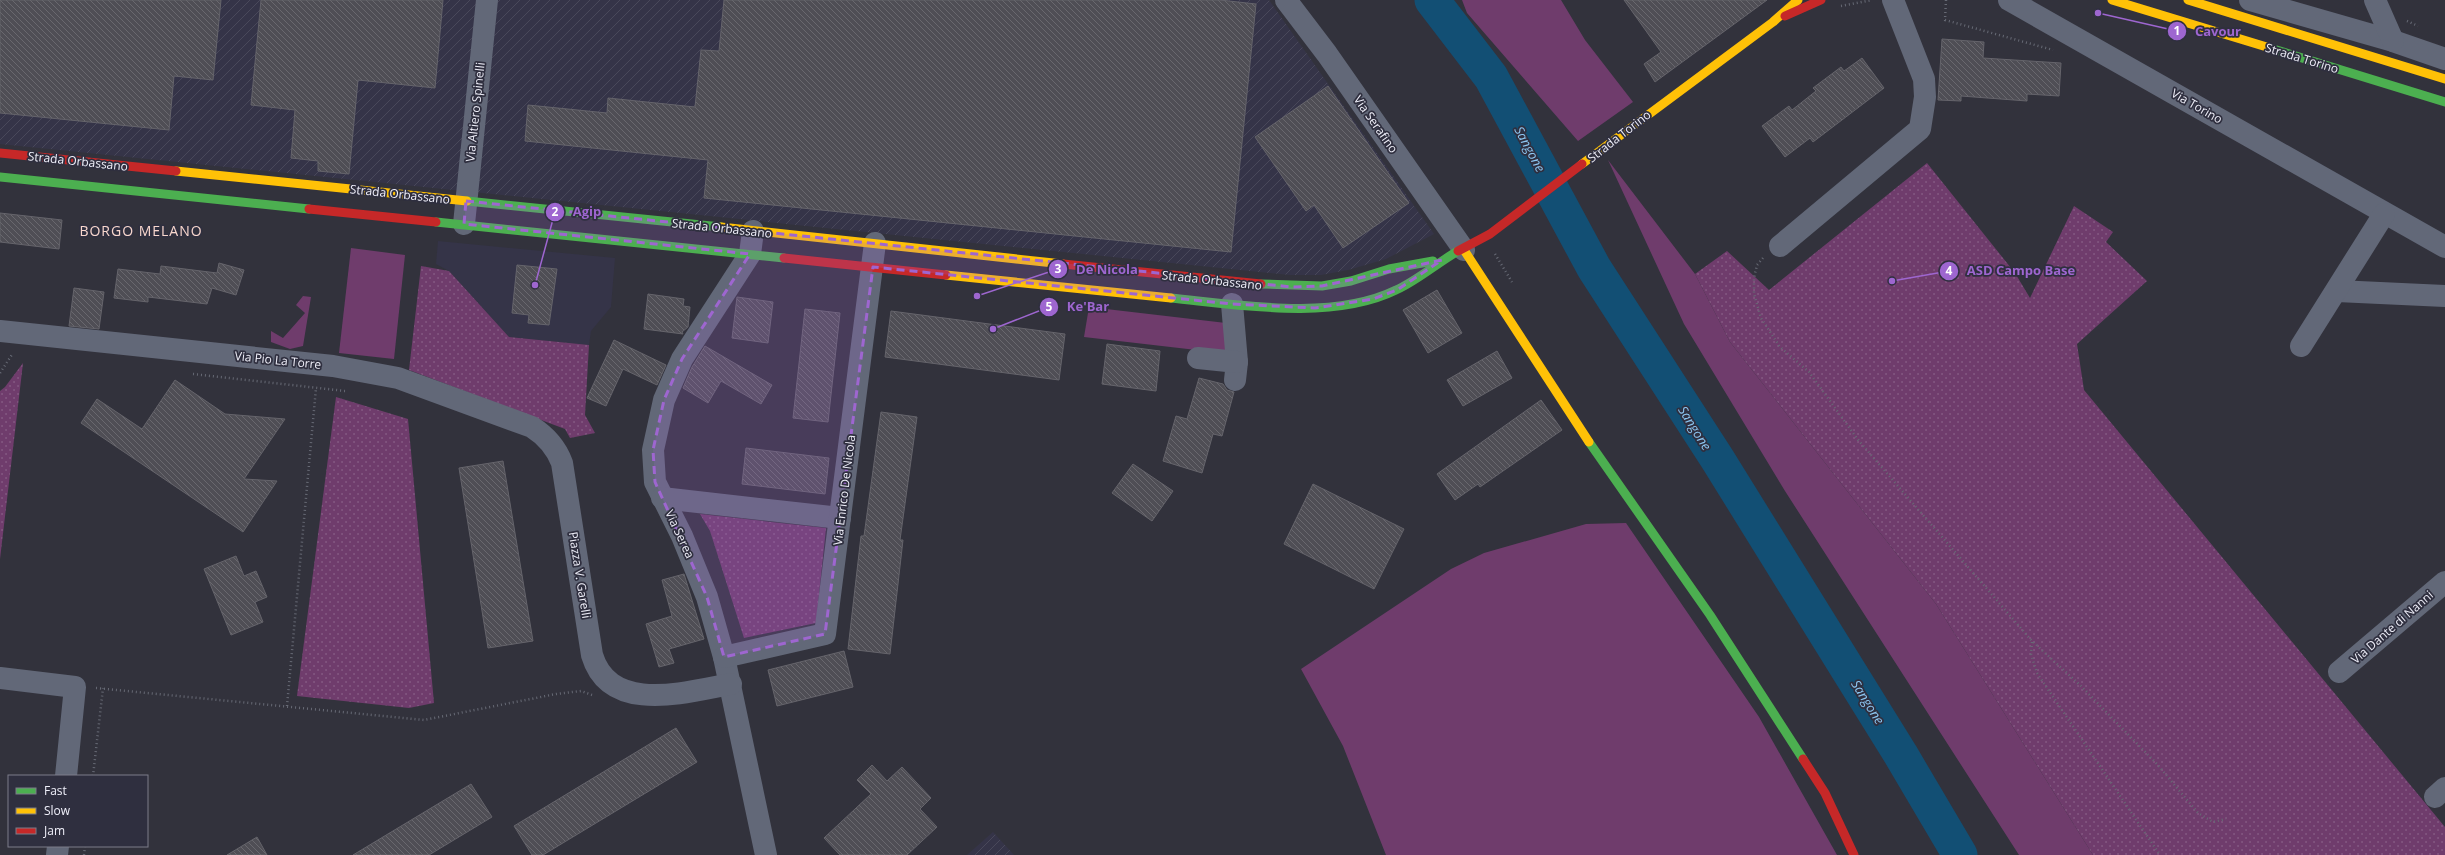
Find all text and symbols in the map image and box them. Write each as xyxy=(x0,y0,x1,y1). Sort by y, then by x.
callout: Cavour xyxy=(2167,19,2249,44)
text: 1 xyxy=(2174,22,2180,39)
text: Cavour xyxy=(2195,22,2241,40)
street label: Strada Torino xyxy=(2263,39,2341,77)
street label: Via Altiero Spinelli xyxy=(461,61,489,163)
street label: Via Torino xyxy=(2168,85,2226,127)
street label: Via Serafino xyxy=(1350,92,1402,156)
street label: Strada Torino xyxy=(1584,106,1654,166)
water label: Sangone xyxy=(1510,123,1550,176)
street label: Strada Orbassano xyxy=(27,147,129,175)
street label: Strada Orbassano xyxy=(349,180,451,208)
callout: Agip xyxy=(545,199,609,224)
text: Agip xyxy=(573,202,601,220)
text: 2 xyxy=(552,203,559,220)
street label: Strada Orbassano xyxy=(671,214,773,242)
district label: BORGO MELANO xyxy=(79,221,203,240)
callout: De Nicola xyxy=(1048,257,1145,282)
callout: ASD Campo Base xyxy=(1939,258,2083,283)
text: 3 xyxy=(1055,260,1062,277)
text: De Nicola xyxy=(1076,260,1138,278)
text: ASD Campo Base xyxy=(1967,261,2076,279)
text: 4 xyxy=(1946,262,1953,279)
street label: Strada Orbassano xyxy=(1161,266,1263,294)
callout: Ke'Bar xyxy=(1039,294,1117,319)
text: Ke'Bar xyxy=(1067,297,1109,315)
text: 5 xyxy=(1046,298,1053,315)
street label: Via Pio La Torre xyxy=(234,347,322,373)
water label: Sangone xyxy=(1674,402,1716,454)
street label: Via Enrico De Nicola xyxy=(829,434,859,546)
street label: Via Serea xyxy=(661,507,699,561)
street label: Piazza V. Garelli xyxy=(565,530,595,620)
street label: Via Dante di Nanni xyxy=(2347,587,2437,667)
water label: Sangone xyxy=(1847,676,1889,728)
legend xyxy=(8,775,148,847)
text: Fast xyxy=(44,782,67,799)
text: Slow xyxy=(44,802,71,819)
text: Jam xyxy=(43,822,65,839)

